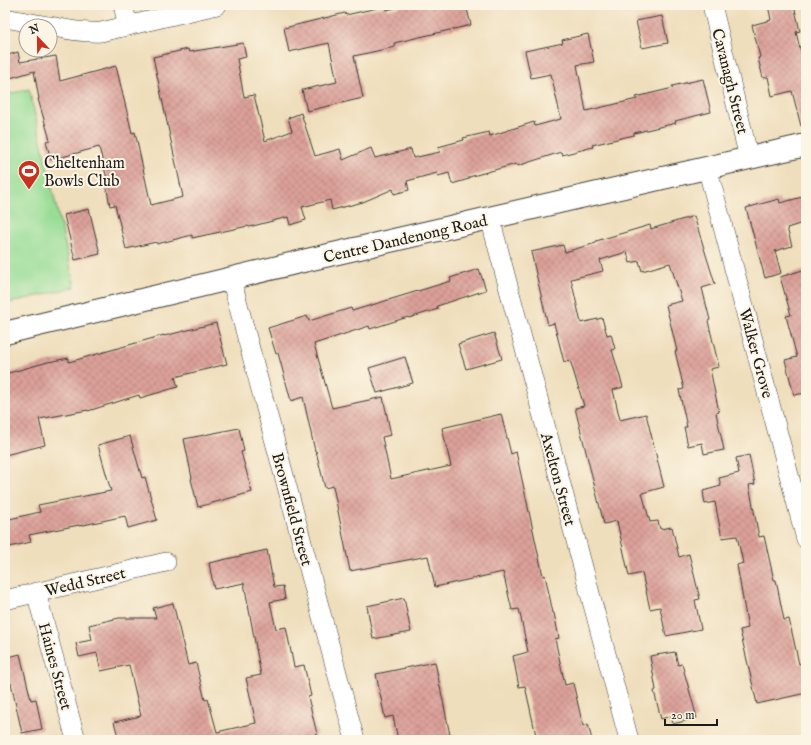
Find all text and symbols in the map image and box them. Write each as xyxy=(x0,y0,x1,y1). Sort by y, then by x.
north arrow xyxy=(18,18,58,58)
text: N xyxy=(27,21,42,38)
street label: Cavanagh Street xyxy=(706,27,752,137)
place label: Cheltenham Bowls Club xyxy=(44,154,125,192)
sports icon: Cheltenham Bowls Club xyxy=(16,158,42,191)
street label: Centre Dandenong Road xyxy=(322,211,490,269)
street label: Walker Grove xyxy=(733,306,777,401)
street label: Axelton Street xyxy=(535,430,579,529)
street label: Brownfield Street xyxy=(266,451,316,569)
street label: Wedd Street xyxy=(43,564,128,602)
street label: Haines Street xyxy=(33,621,75,713)
scale bar xyxy=(665,701,717,727)
text: 20 m xyxy=(671,708,694,723)

